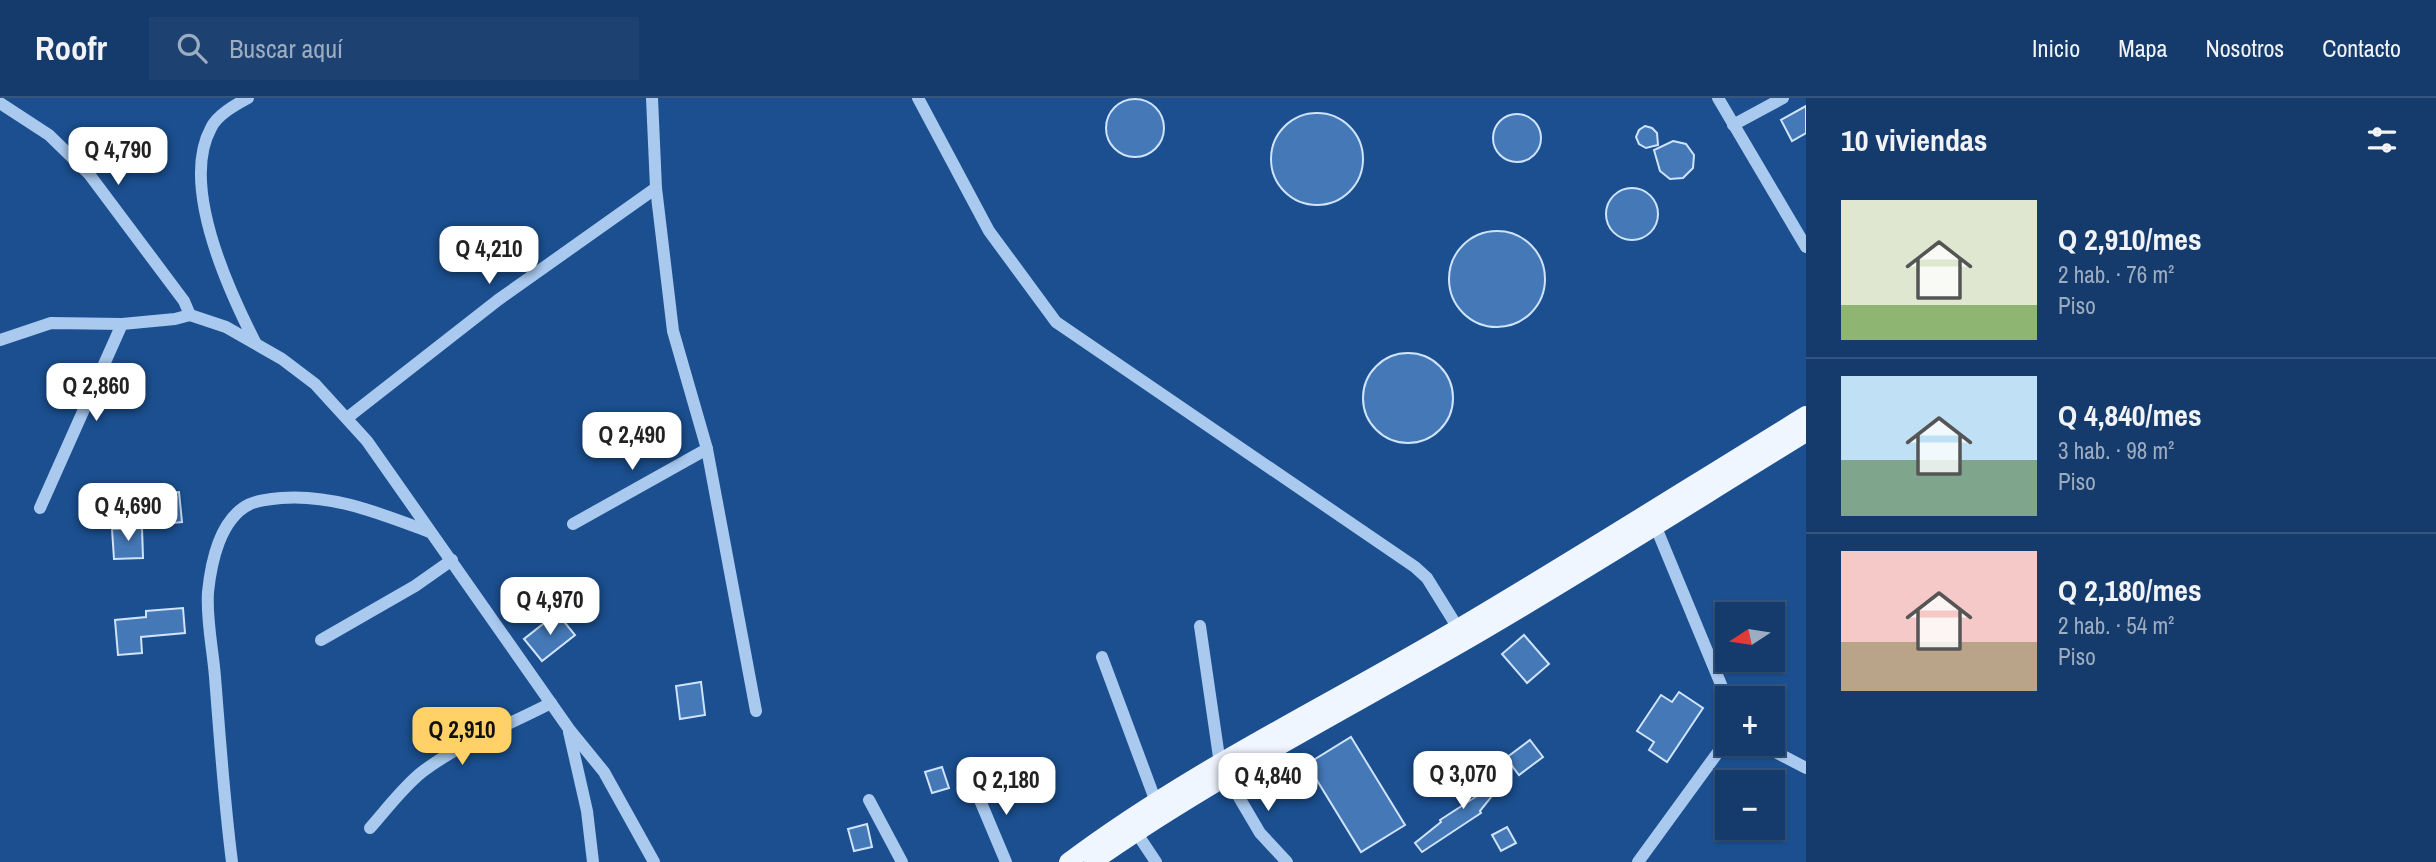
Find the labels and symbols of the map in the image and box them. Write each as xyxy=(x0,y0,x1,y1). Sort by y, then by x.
pin: Q 4,790 xyxy=(53,127,183,187)
pin: Q 4,210 xyxy=(424,226,554,286)
pin: Q 2,860 xyxy=(31,364,161,423)
pin: Q 2,490 xyxy=(567,412,697,472)
pin: Q 4,690 xyxy=(63,484,193,543)
pin: Q 4,970 xyxy=(485,578,615,637)
north arrow xyxy=(1715,602,1785,672)
pin: Q 2,910 xyxy=(397,708,527,767)
pin: Q 3,070 xyxy=(1398,752,1528,811)
pin: Q 4,840 xyxy=(1203,754,1333,813)
pin: Q 2,180 xyxy=(941,758,1071,817)

